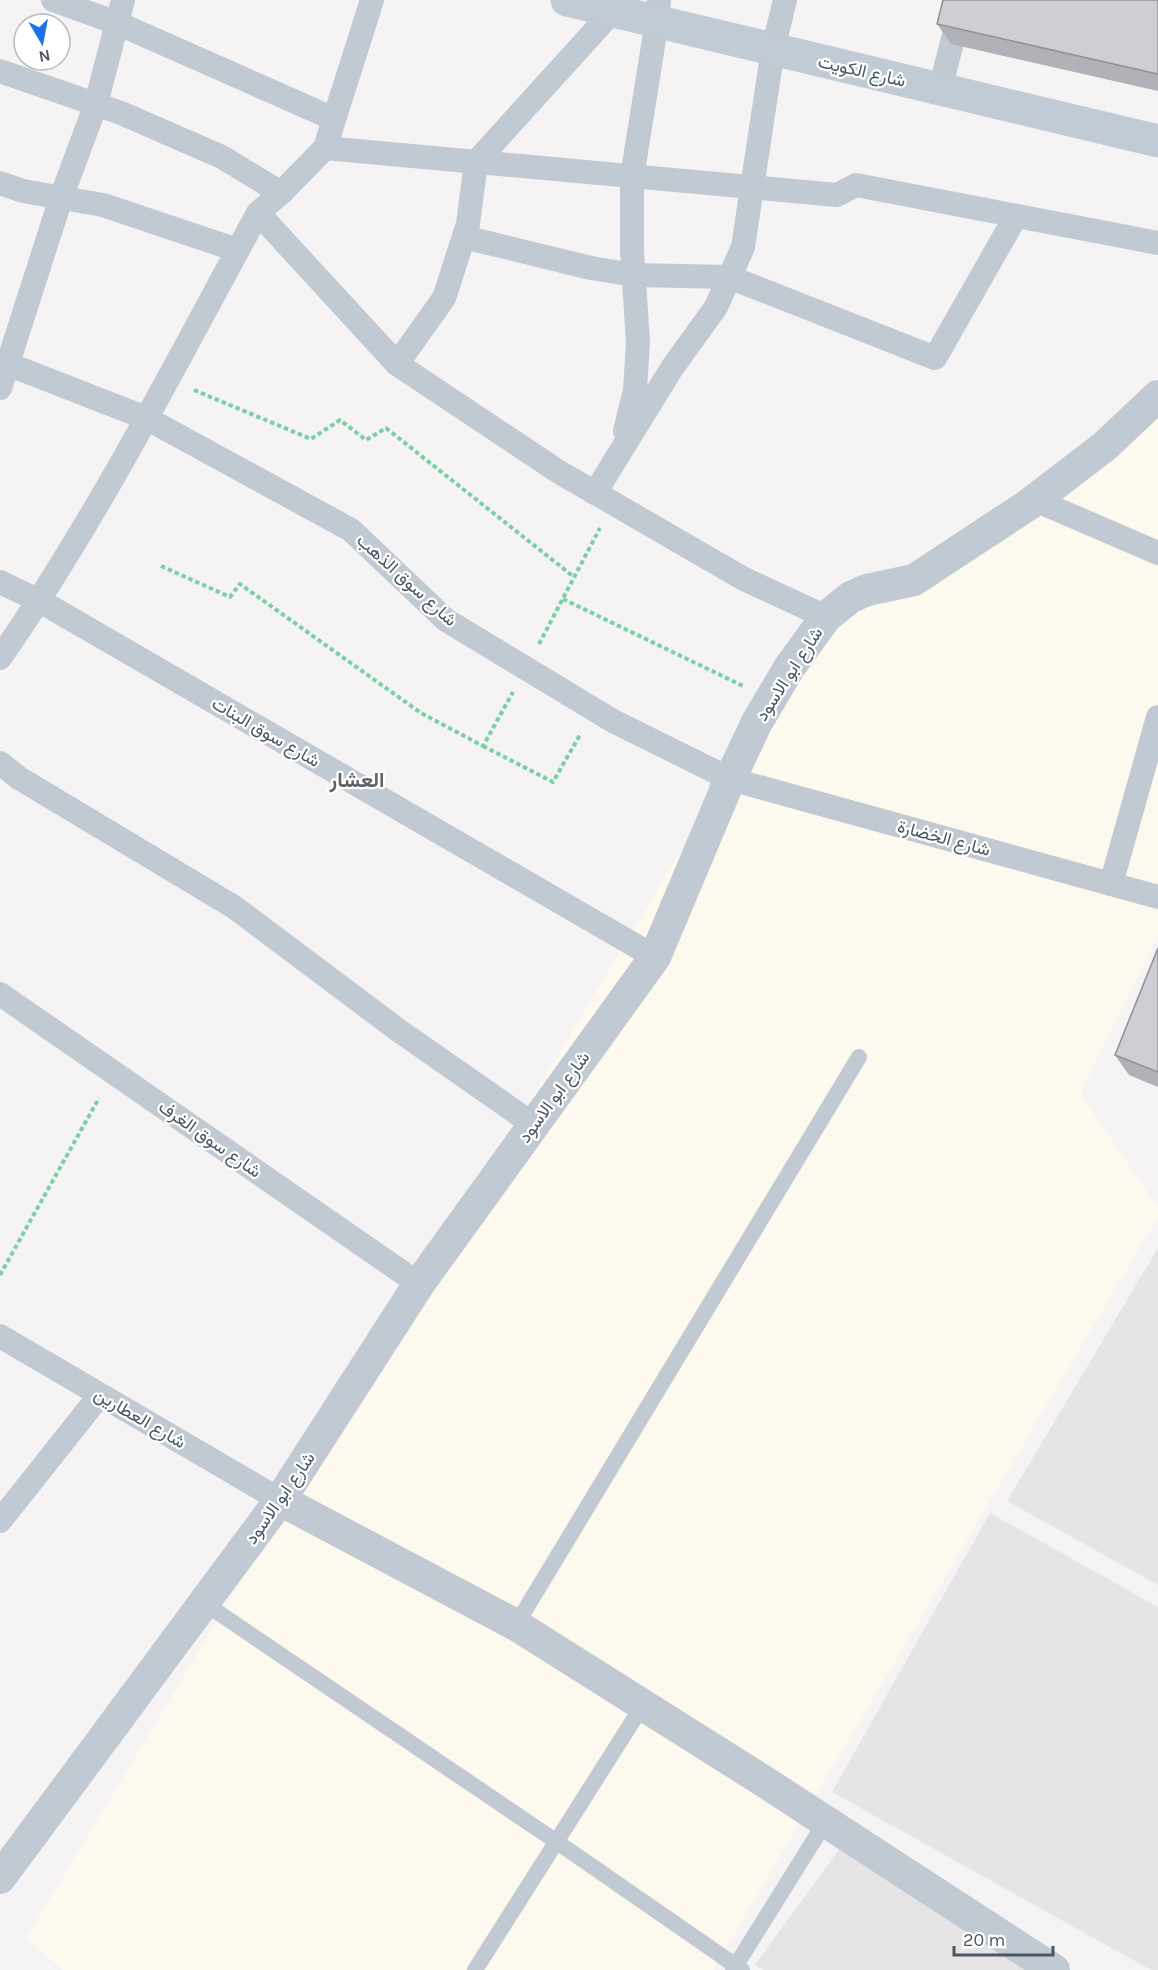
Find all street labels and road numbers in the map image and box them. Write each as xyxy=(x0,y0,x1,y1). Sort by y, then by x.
street label: شارع الكويت xyxy=(816,50,908,93)
street label: شارع سوق الذهب xyxy=(352,529,462,632)
street label: شارع ابو الاسود xyxy=(751,623,828,726)
street label: شارع سوق البنات xyxy=(207,692,324,773)
street label: شارع الخضارة xyxy=(895,815,993,862)
street label: شارع ابو الاسود xyxy=(514,1047,595,1148)
street label: شارع سوق الغرف xyxy=(154,1095,266,1183)
street label: شارع العطارين xyxy=(90,1383,190,1454)
street label: شارع ابو الاسود xyxy=(240,1448,321,1549)

